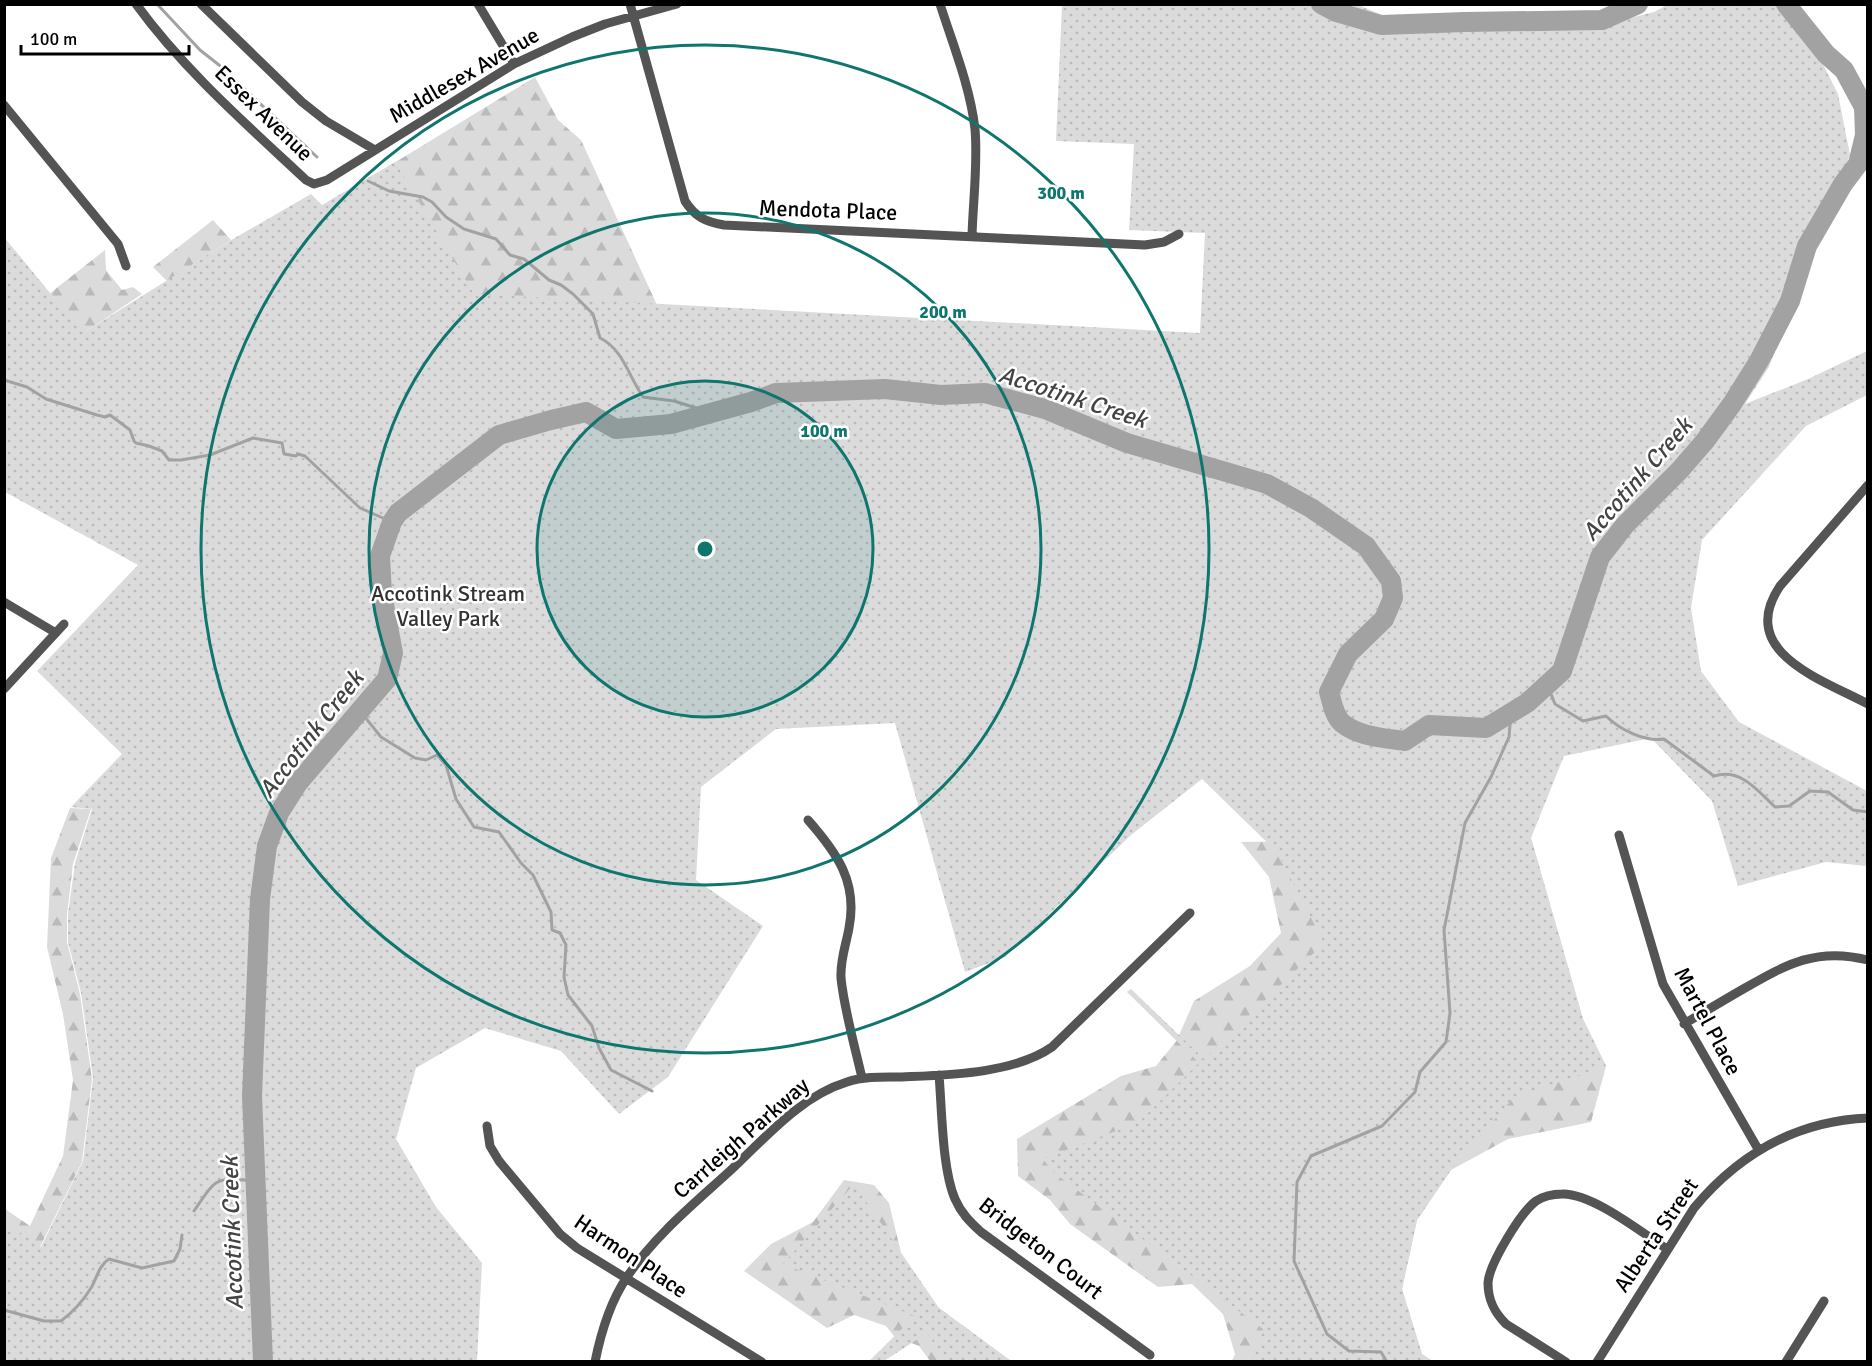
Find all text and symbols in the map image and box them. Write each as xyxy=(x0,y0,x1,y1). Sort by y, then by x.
scale bar xyxy=(21,18,189,56)
street label: Middlesex Avenue xyxy=(384,21,544,129)
text: 100 m xyxy=(30,28,77,50)
street label: Essex Avenue xyxy=(209,59,319,167)
text: 300 m xyxy=(1037,182,1085,204)
street label: Mendota Place xyxy=(758,194,898,226)
text: 200 m xyxy=(919,301,967,323)
water label: Accotink Creek xyxy=(995,359,1153,436)
water label: Accotink Creek xyxy=(1575,410,1700,547)
text: 100 m xyxy=(800,420,848,442)
centre of rings xyxy=(695,539,715,559)
park label: Accotink Stream Valley Park xyxy=(371,580,525,632)
water label: Accotink Creek xyxy=(252,663,371,804)
street label: Martel Place xyxy=(1668,962,1748,1080)
street label: Carrleigh Parkway xyxy=(668,1071,815,1204)
water label: Accotink Creek xyxy=(214,1154,250,1310)
street label: Alberta Street xyxy=(1608,1173,1704,1297)
street label: Bridgeton Court xyxy=(973,1191,1109,1305)
street label: Harmon Place xyxy=(569,1208,693,1304)

